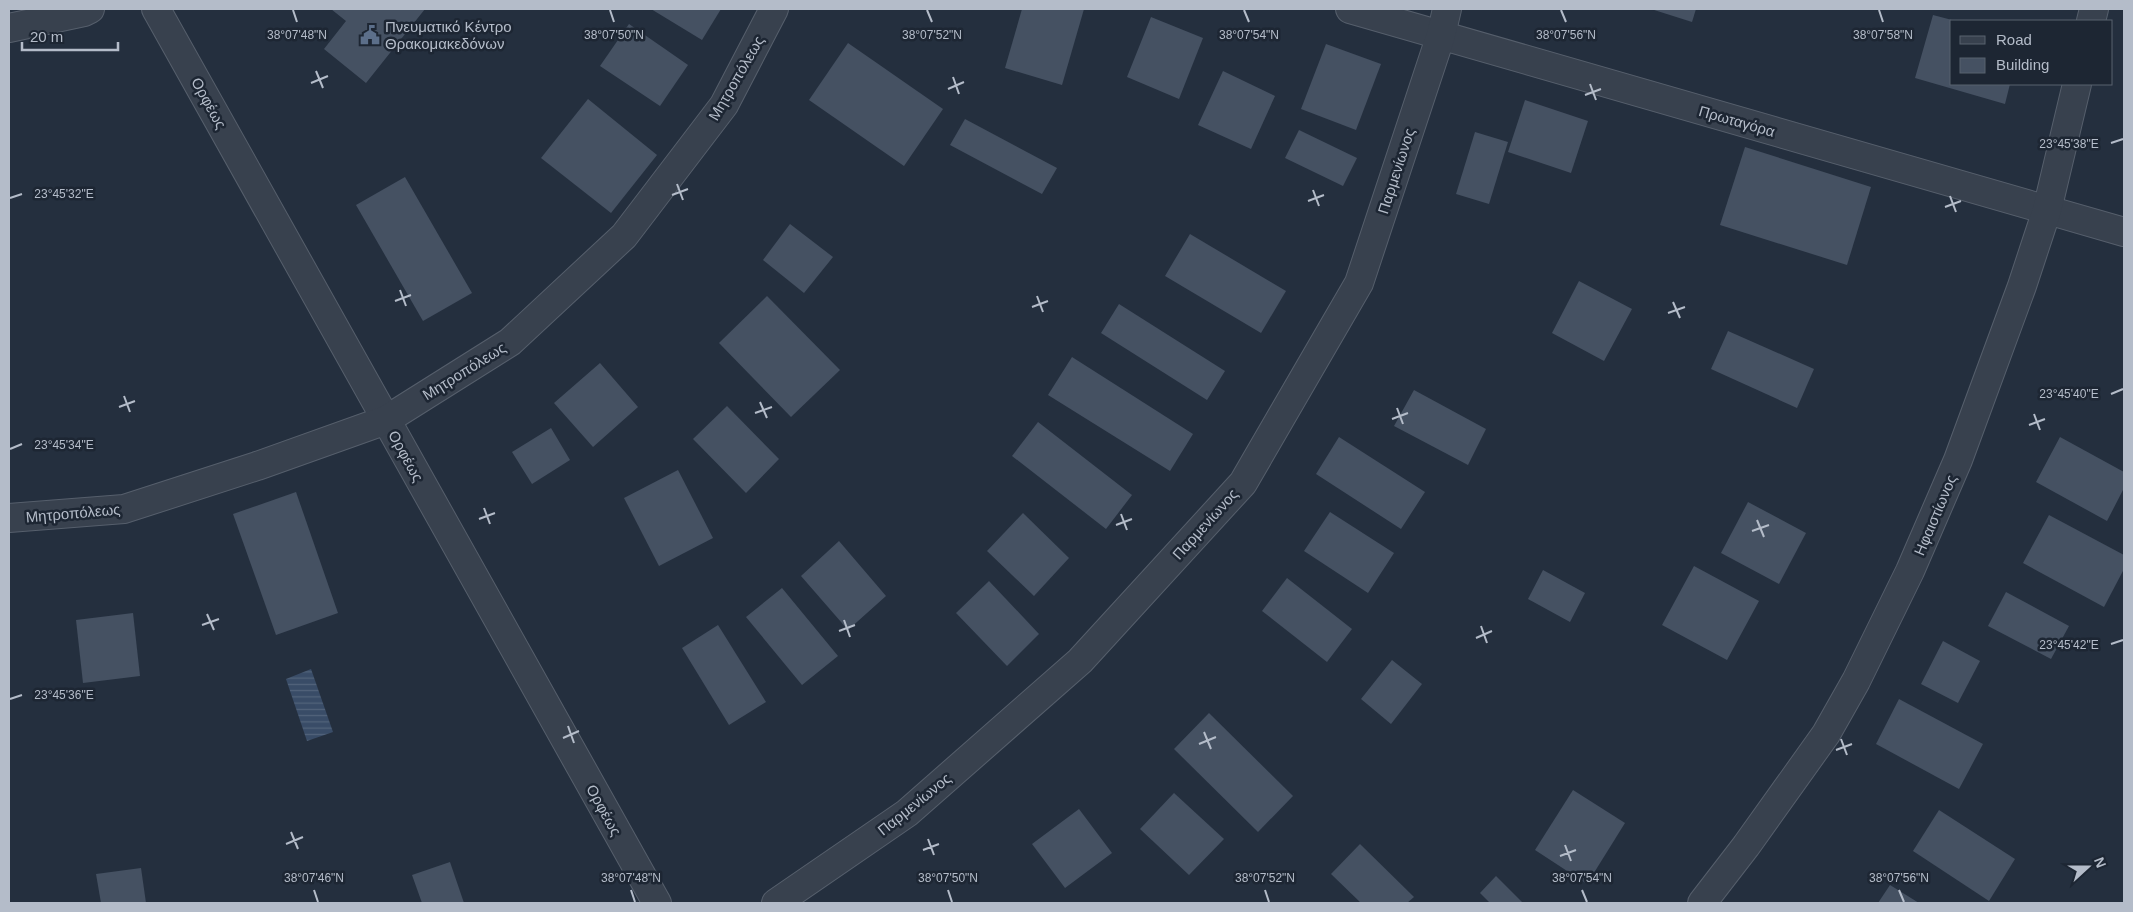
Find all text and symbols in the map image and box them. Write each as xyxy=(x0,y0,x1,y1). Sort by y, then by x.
place label: Πνευματικό Κέντρο Θρακομακεδόνων xyxy=(385,18,512,52)
scale bar xyxy=(22,20,119,52)
legend xyxy=(1950,20,2113,85)
public building icon: Πνευματικό Κέντρο Θρακομακεδόνων xyxy=(359,24,381,46)
text: 20 m xyxy=(30,28,63,45)
text: 38°07'48"N xyxy=(267,28,327,42)
text: 38°07'50"N xyxy=(584,28,644,42)
text: 38°07'52"N xyxy=(902,28,962,42)
text: 38°07'54"N xyxy=(1219,28,1279,42)
text: 38°07'56"N xyxy=(1536,28,1596,42)
text: 38°07'58"N xyxy=(1853,28,1913,42)
text: Road xyxy=(1996,31,2032,48)
street label: Μητροπόλεως xyxy=(705,33,767,123)
text: Building xyxy=(1996,56,2049,73)
street label: Ορφέως xyxy=(188,75,230,131)
street label: Πρωταγόρα xyxy=(1697,102,1777,140)
street label: Παρμενίωνος xyxy=(1374,126,1418,216)
text: 23°45'38"E xyxy=(2039,137,2099,151)
text: 23°45'32"E xyxy=(34,187,94,201)
street label: Μητροπόλεως xyxy=(419,339,509,403)
text: 23°45'40"E xyxy=(2039,387,2099,401)
street label: Ορφέως xyxy=(385,428,427,484)
text: 23°45'34"E xyxy=(34,438,94,452)
street label: Ηφαιστίωνος xyxy=(1910,472,1960,558)
street label: Παρμενίωνος xyxy=(1169,485,1241,563)
street label: Μητροπόλεως xyxy=(25,500,121,526)
text: 23°45'42"E xyxy=(2039,638,2099,652)
text: 23°45'36"E xyxy=(34,688,94,702)
street label: Παρμενίωνος xyxy=(874,769,954,839)
street label: Ορφέως xyxy=(583,782,625,838)
north arrow xyxy=(2063,842,2113,892)
text: N xyxy=(2091,855,2109,870)
text: 38°07'46"N xyxy=(284,871,344,885)
text: 38°07'48"N xyxy=(601,871,661,885)
text: 38°07'50"N xyxy=(918,871,978,885)
text: 38°07'52"N xyxy=(1235,871,1295,885)
text: 38°07'54"N xyxy=(1552,871,1612,885)
text: 38°07'56"N xyxy=(1869,871,1929,885)

